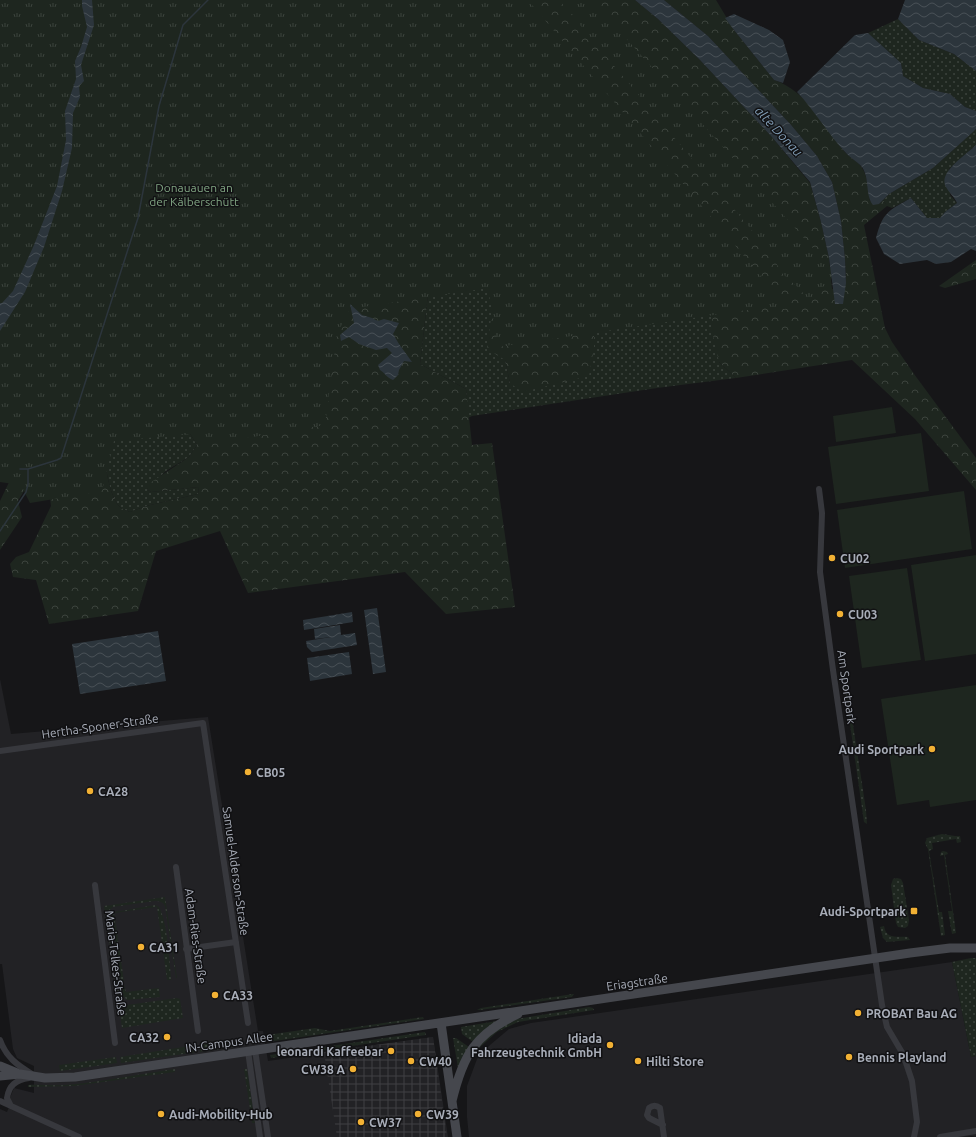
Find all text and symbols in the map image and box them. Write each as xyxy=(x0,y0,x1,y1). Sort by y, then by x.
water label: alte Donau xyxy=(752,103,806,159)
park label: Donauauen an der Kälberschütt xyxy=(149,181,239,208)
place label: CU02 xyxy=(840,552,870,565)
marker: CU02 xyxy=(827,553,837,563)
place label: CU03 xyxy=(848,608,878,621)
marker: CU03 xyxy=(835,609,845,619)
street label: Am Sportpark xyxy=(835,649,859,725)
street label: Hertha-Sponer-Straße xyxy=(41,711,159,741)
place label: Audi Sportpark xyxy=(838,743,924,756)
marker: Audi Sportpark xyxy=(927,744,937,754)
place label: CB05 xyxy=(256,766,285,779)
marker: CB05 xyxy=(243,767,253,777)
place label: CA28 xyxy=(98,785,128,798)
marker: CA28 xyxy=(85,786,95,796)
street label: Samuel-Alderson-Straße xyxy=(221,806,251,936)
street label: Adam-Ries-Straße xyxy=(183,888,209,984)
place label: Audi-Sportpark xyxy=(819,905,906,918)
marker: Audi-Sportpark xyxy=(909,906,919,916)
street label: Maria-Telkes-Straße xyxy=(103,910,129,1016)
place label: CA31 xyxy=(149,941,179,954)
marker: CA31 xyxy=(136,942,146,952)
street label: Eriagstraße xyxy=(606,971,668,993)
place label: CA33 xyxy=(223,989,253,1002)
marker: CA33 xyxy=(210,990,220,1000)
place label: PROBAT Bau AG xyxy=(866,1007,957,1020)
marker: PROBAT Bau AG xyxy=(853,1008,863,1018)
street label: IN-Campus Allee xyxy=(184,1029,274,1055)
place label: CA32 xyxy=(129,1031,159,1044)
marker: CA32 xyxy=(162,1032,172,1042)
place label: Idiada Fahrzeugtechnik GmbH xyxy=(471,1032,602,1059)
marker: Idiada Fahrzeugtechnik GmbH xyxy=(605,1040,615,1050)
place label: leonardi Kaffeebar xyxy=(277,1045,383,1058)
marker: leonardi Kaffeebar xyxy=(386,1046,396,1056)
place label: Bennis Playland xyxy=(857,1051,946,1064)
marker: Bennis Playland xyxy=(844,1052,854,1062)
place label: CW40 xyxy=(419,1055,452,1068)
place label: Hilti Store xyxy=(646,1055,704,1068)
marker: CW40 xyxy=(406,1056,416,1066)
marker: Hilti Store xyxy=(633,1056,643,1066)
place label: CW38 A xyxy=(301,1063,346,1076)
marker: CW38 A xyxy=(348,1064,358,1074)
place label: Audi-Mobility-Hub xyxy=(169,1108,273,1121)
place label: CW39 xyxy=(426,1108,459,1121)
marker: Audi-Mobility-Hub xyxy=(156,1109,166,1119)
marker: CW39 xyxy=(413,1109,423,1119)
place label: CW37 xyxy=(369,1116,402,1129)
marker: CW37 xyxy=(356,1117,366,1127)

